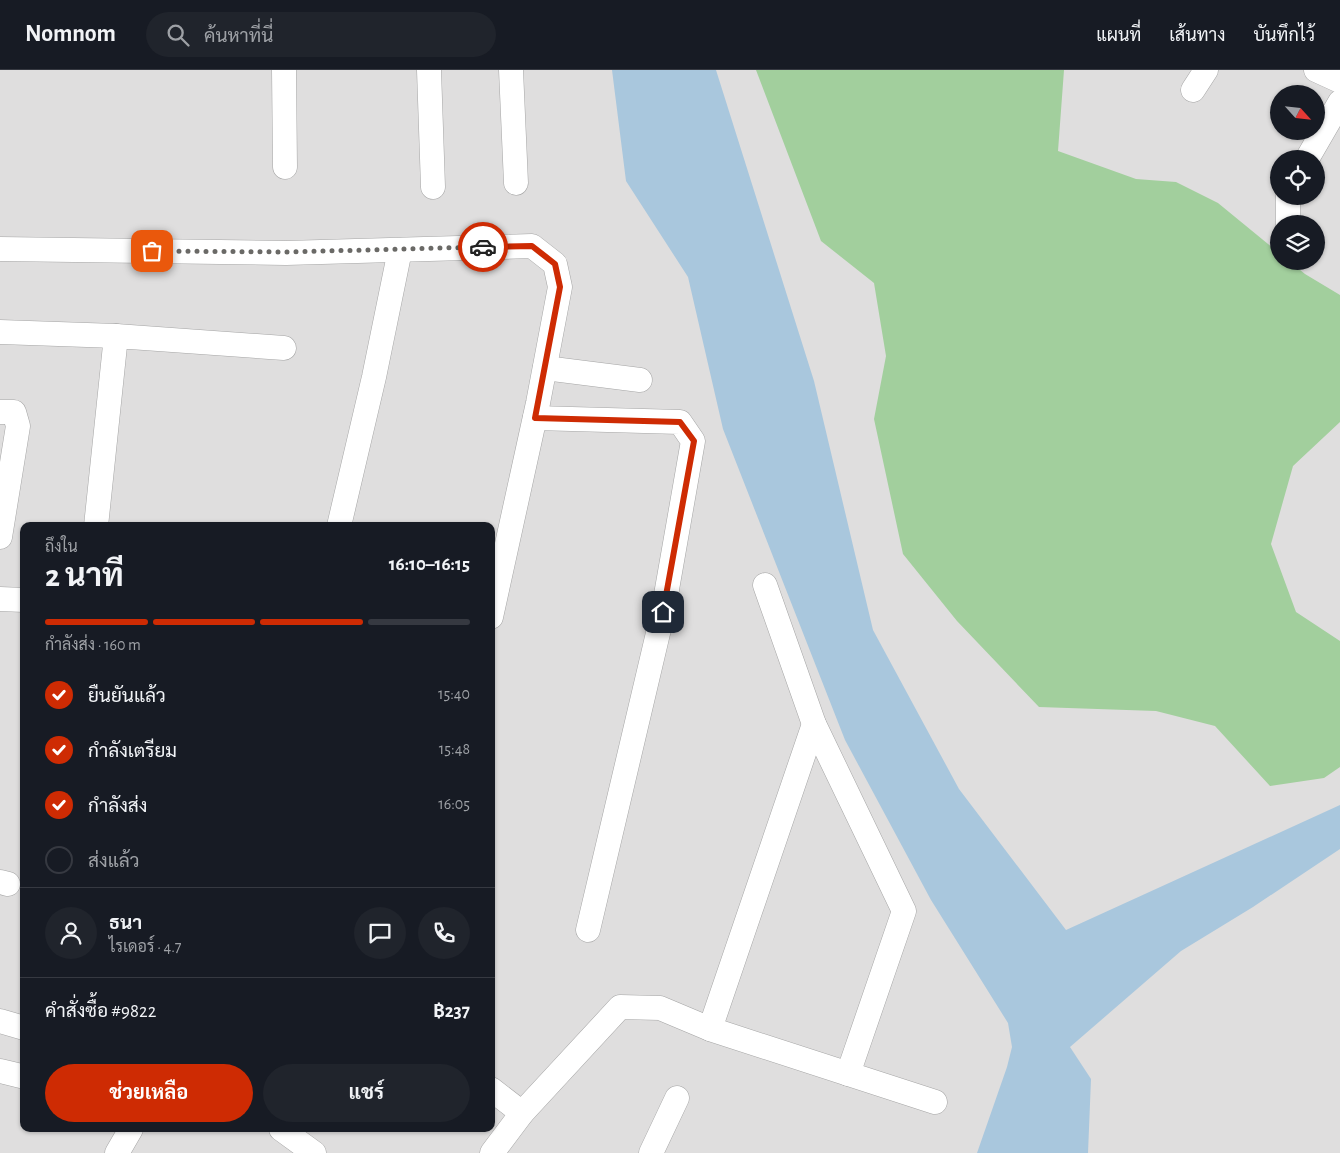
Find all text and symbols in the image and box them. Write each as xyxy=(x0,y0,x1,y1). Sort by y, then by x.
search box xyxy=(146,12,496,57)
icon: search xyxy=(164,21,192,49)
text: Nomnom xyxy=(25,22,116,46)
text: ค้นหาที่นี่ xyxy=(204,27,273,46)
text: แผนที่ xyxy=(1096,27,1141,45)
text: เส้นทาง xyxy=(1169,27,1225,45)
text: บันทึกไว้ xyxy=(1253,27,1315,45)
north arrow xyxy=(1270,85,1325,140)
map controls xyxy=(1270,85,1325,270)
button: locate xyxy=(1270,150,1325,205)
button: layers xyxy=(1270,215,1325,270)
courier xyxy=(458,222,508,272)
pin xyxy=(131,230,173,272)
icon: car xyxy=(469,233,497,261)
icon: bag xyxy=(138,237,166,265)
text: ถึงใน xyxy=(45,539,78,555)
text: 16:10–16:15 xyxy=(389,555,470,574)
text: 2 นาที xyxy=(45,560,124,592)
pin xyxy=(642,591,684,633)
icon: home xyxy=(649,598,677,626)
text: กำลังส่ง · 160 m xyxy=(45,637,141,653)
icon: check xyxy=(45,681,73,709)
text: 15:40 xyxy=(438,686,470,702)
text: ยืนยันแล้ว xyxy=(88,687,166,706)
icon: check xyxy=(45,736,73,764)
text: 15:48 xyxy=(439,741,470,757)
text: กำลังเตรียม xyxy=(88,742,177,761)
icon: check xyxy=(45,791,73,819)
text: 16:05 xyxy=(438,796,470,812)
text: กำลังส่ง xyxy=(88,797,147,816)
text: ส่งแล้ว xyxy=(88,852,139,871)
button: person xyxy=(45,907,97,959)
button: chat xyxy=(354,907,406,959)
button: phone xyxy=(418,907,470,959)
text: ธนา xyxy=(109,914,142,933)
text: ไรเดอร์ · 4.7 xyxy=(109,939,182,955)
text: คำสั่งซื้อ #9822 xyxy=(45,1002,156,1021)
text: ฿237 xyxy=(433,1002,470,1021)
button: ช่วยเหลือ xyxy=(45,1064,253,1122)
button: แชร์ xyxy=(263,1064,470,1122)

